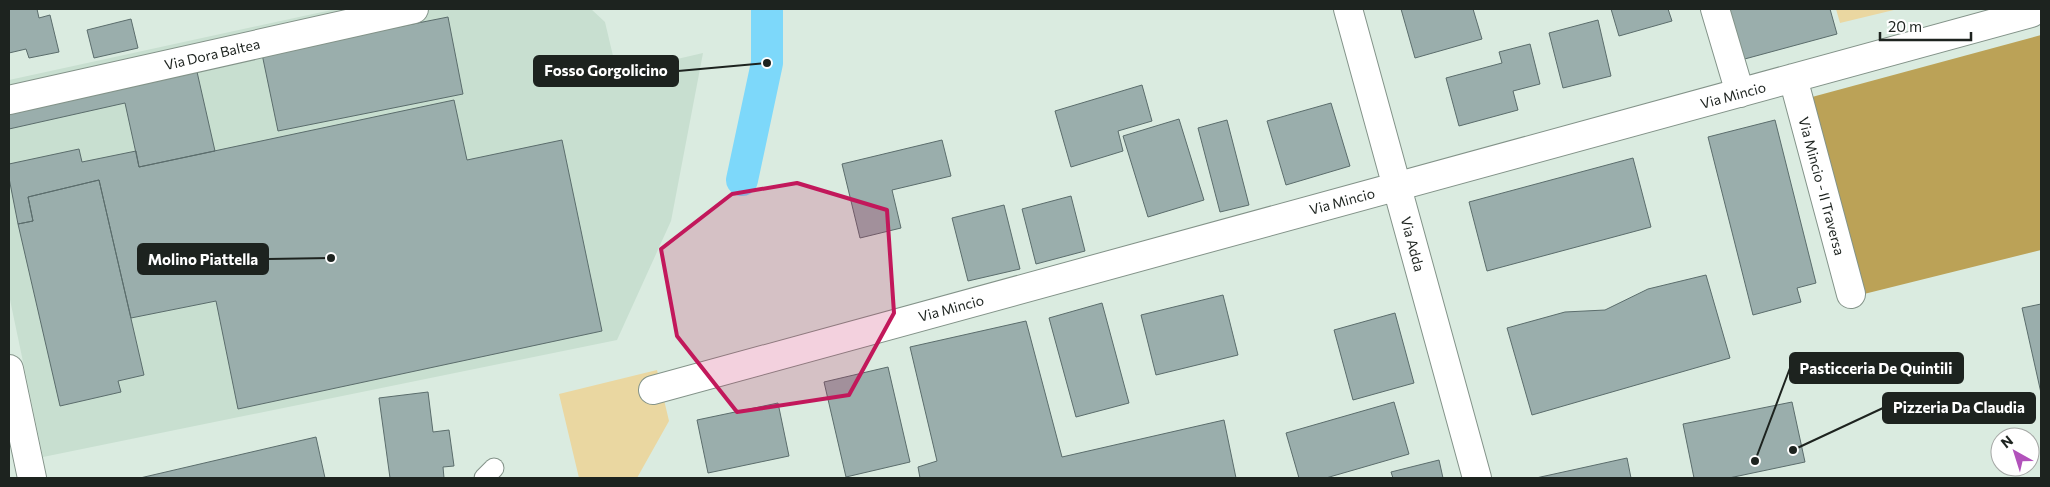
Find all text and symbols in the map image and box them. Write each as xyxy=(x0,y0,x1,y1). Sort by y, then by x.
scale bar xyxy=(1880,10,1971,42)
text: 20 m xyxy=(1888,17,1922,35)
street label: Via Dora Baltea xyxy=(163,35,261,73)
callout: Fosso Gorgolicino xyxy=(534,56,678,86)
text: Fosso Gorgolicino xyxy=(544,61,668,79)
street label: Via Mincio xyxy=(1698,78,1768,112)
street label: Via Mincio - II Traversa xyxy=(1795,115,1849,257)
street label: Via Mincio xyxy=(1307,184,1377,218)
street label: Via Adda xyxy=(1398,215,1428,273)
callout: Molino Piattella xyxy=(138,244,268,274)
text: Molino Piattella xyxy=(148,250,258,268)
street label: Via Mincio xyxy=(916,291,986,325)
callout: Pasticceria De Quintili xyxy=(1790,353,1963,383)
text: Pasticceria De Quintili xyxy=(1800,359,1952,377)
callout: Pizzeria Da Claudia xyxy=(1883,393,2035,423)
text: Pizzeria Da Claudia xyxy=(1893,398,2025,416)
north arrow xyxy=(1990,427,2040,477)
text: N xyxy=(1997,432,2016,451)

